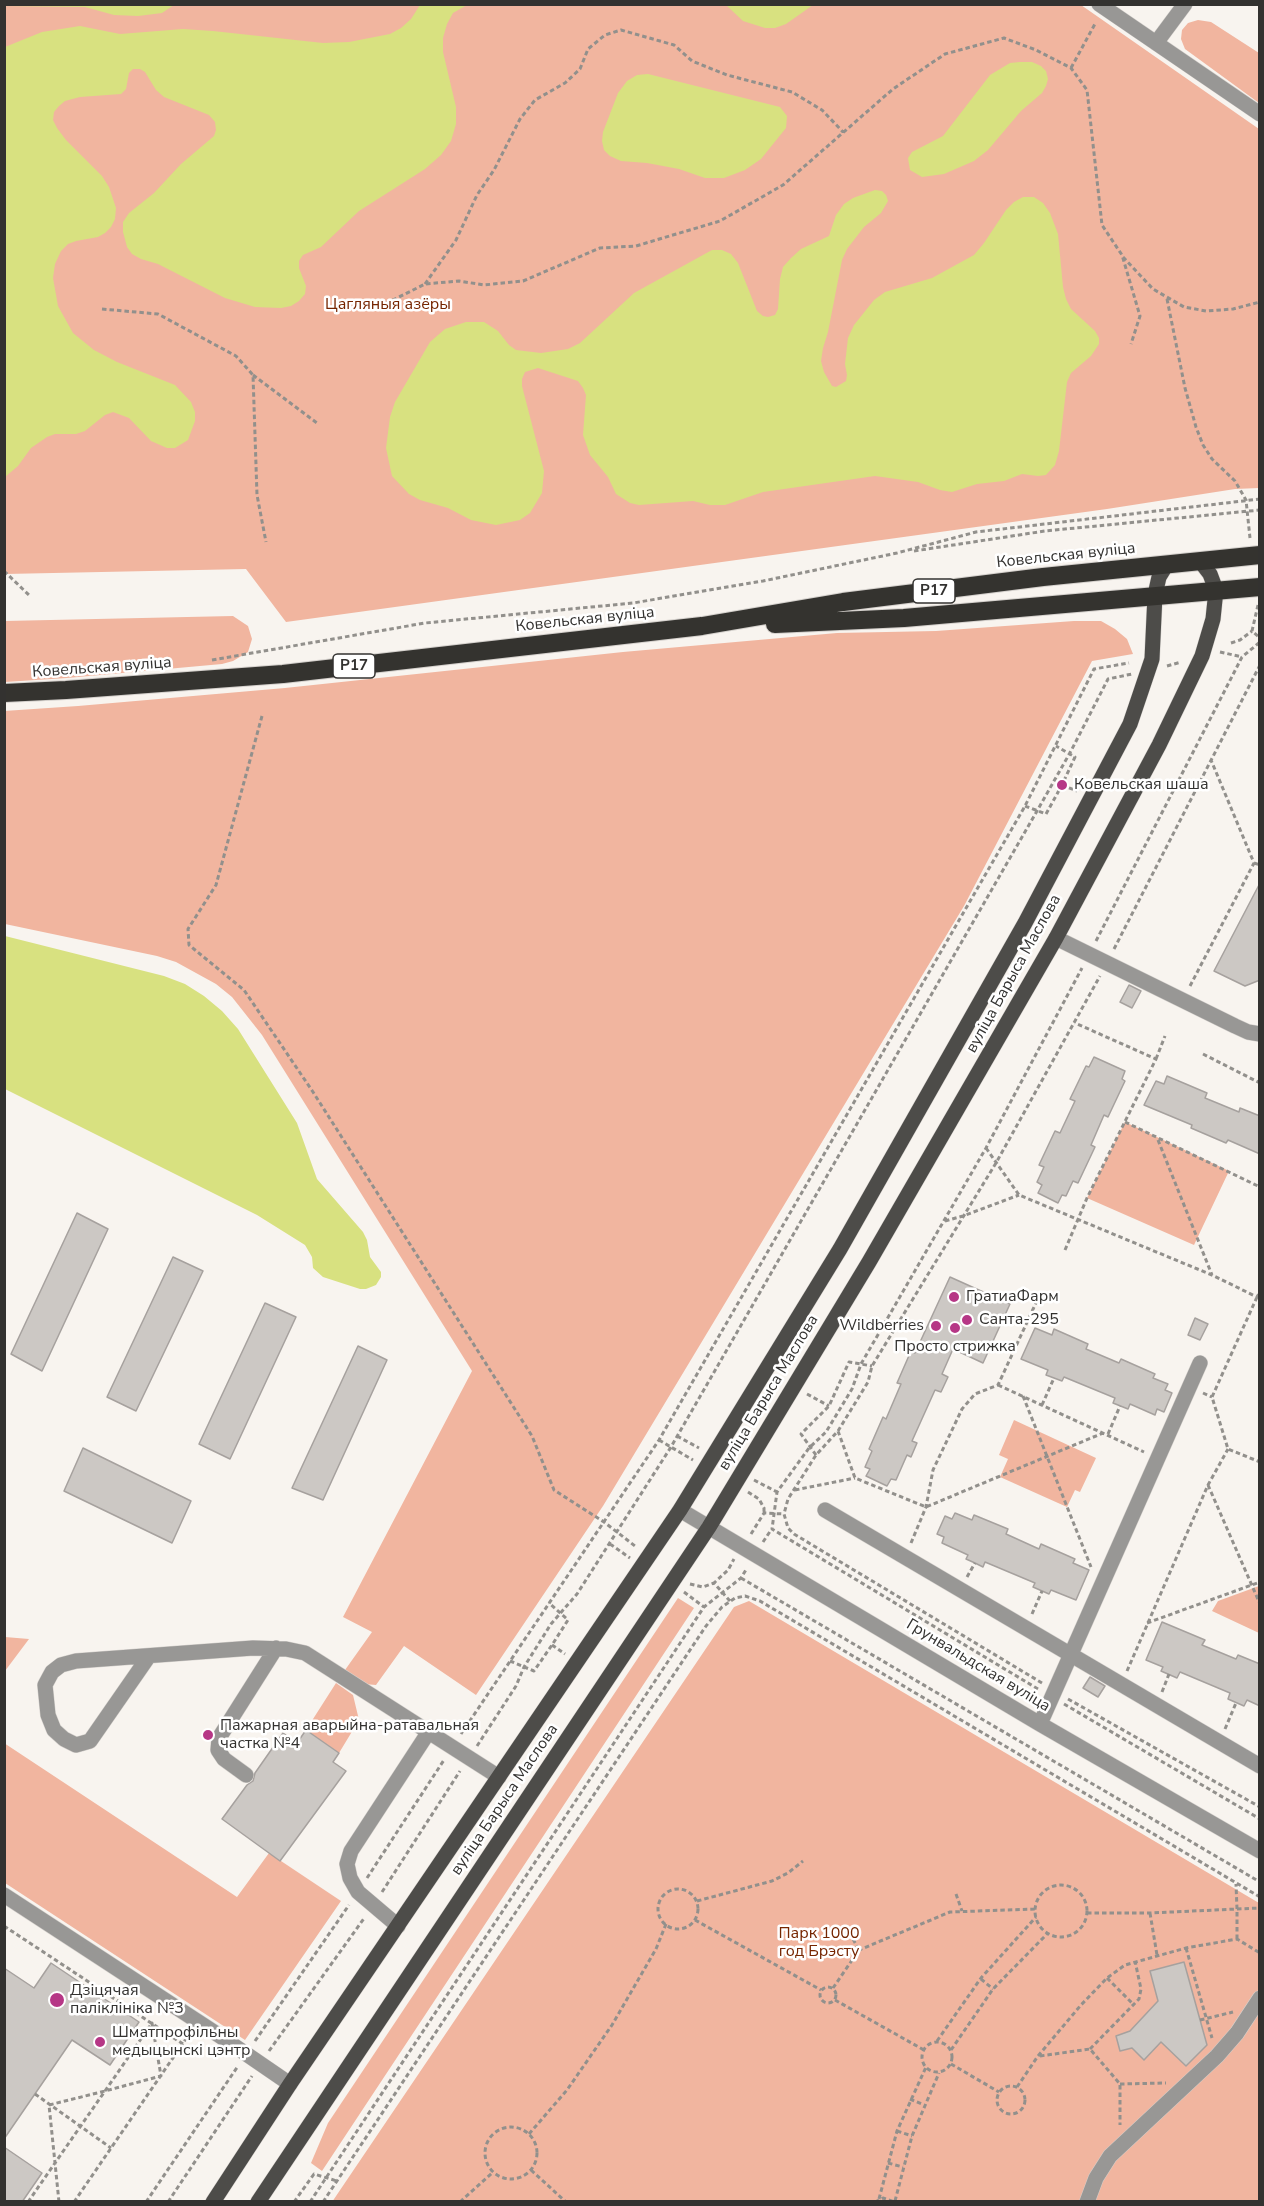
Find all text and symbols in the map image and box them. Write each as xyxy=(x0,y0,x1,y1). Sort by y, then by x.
park label: Цагляныя азёры xyxy=(325,295,451,315)
street label: Ковельская вуліца xyxy=(996,539,1136,573)
road number: Р17 xyxy=(913,579,955,603)
street label: Ковельская вуліца xyxy=(515,603,655,637)
street label: Ковельская вуліца xyxy=(32,654,172,682)
road number: Р17 xyxy=(333,654,375,678)
place label: Ковельская шаша xyxy=(1074,775,1209,795)
marker: Ковельская шаша xyxy=(1055,778,1069,792)
street label: вуліца Барыса Маслова xyxy=(962,891,1066,1057)
place label: ГратиаФарм xyxy=(966,1287,1059,1307)
marker: ГратиаФарм xyxy=(947,1290,961,1304)
place label: Санта-295 xyxy=(979,1310,1059,1330)
street label: вуліца Барыса Маслова xyxy=(715,1312,823,1474)
marker: Санта-295 xyxy=(960,1313,974,1327)
place label: Wildberries xyxy=(839,1316,924,1336)
marker: Wildberries xyxy=(929,1319,943,1333)
marker: Просто стрижка xyxy=(948,1321,962,1335)
place label: Просто стрижка xyxy=(894,1337,1016,1357)
street label: Грунвальдская вуліца xyxy=(903,1615,1053,1717)
place label: Пажарная аварыйна-ратавальная частка №4 xyxy=(220,1716,479,1754)
street label: вуліца Барыса Маслова xyxy=(447,1721,563,1879)
marker: Пажарная аварыйна-ратавальная частка №4 xyxy=(201,1728,215,1742)
park label: Парк 1000 год Брэсту xyxy=(778,1924,860,1962)
place label: Дзіцячая паліклініка №3 xyxy=(70,1981,184,2019)
marker: Дзіцячая паліклініка №3 xyxy=(48,1991,66,2009)
place label: Шматпрофільны медыцынскі цэнтр xyxy=(112,2023,250,2061)
marker: Шматпрофільны медыцынскі цэнтр xyxy=(93,2035,107,2049)

